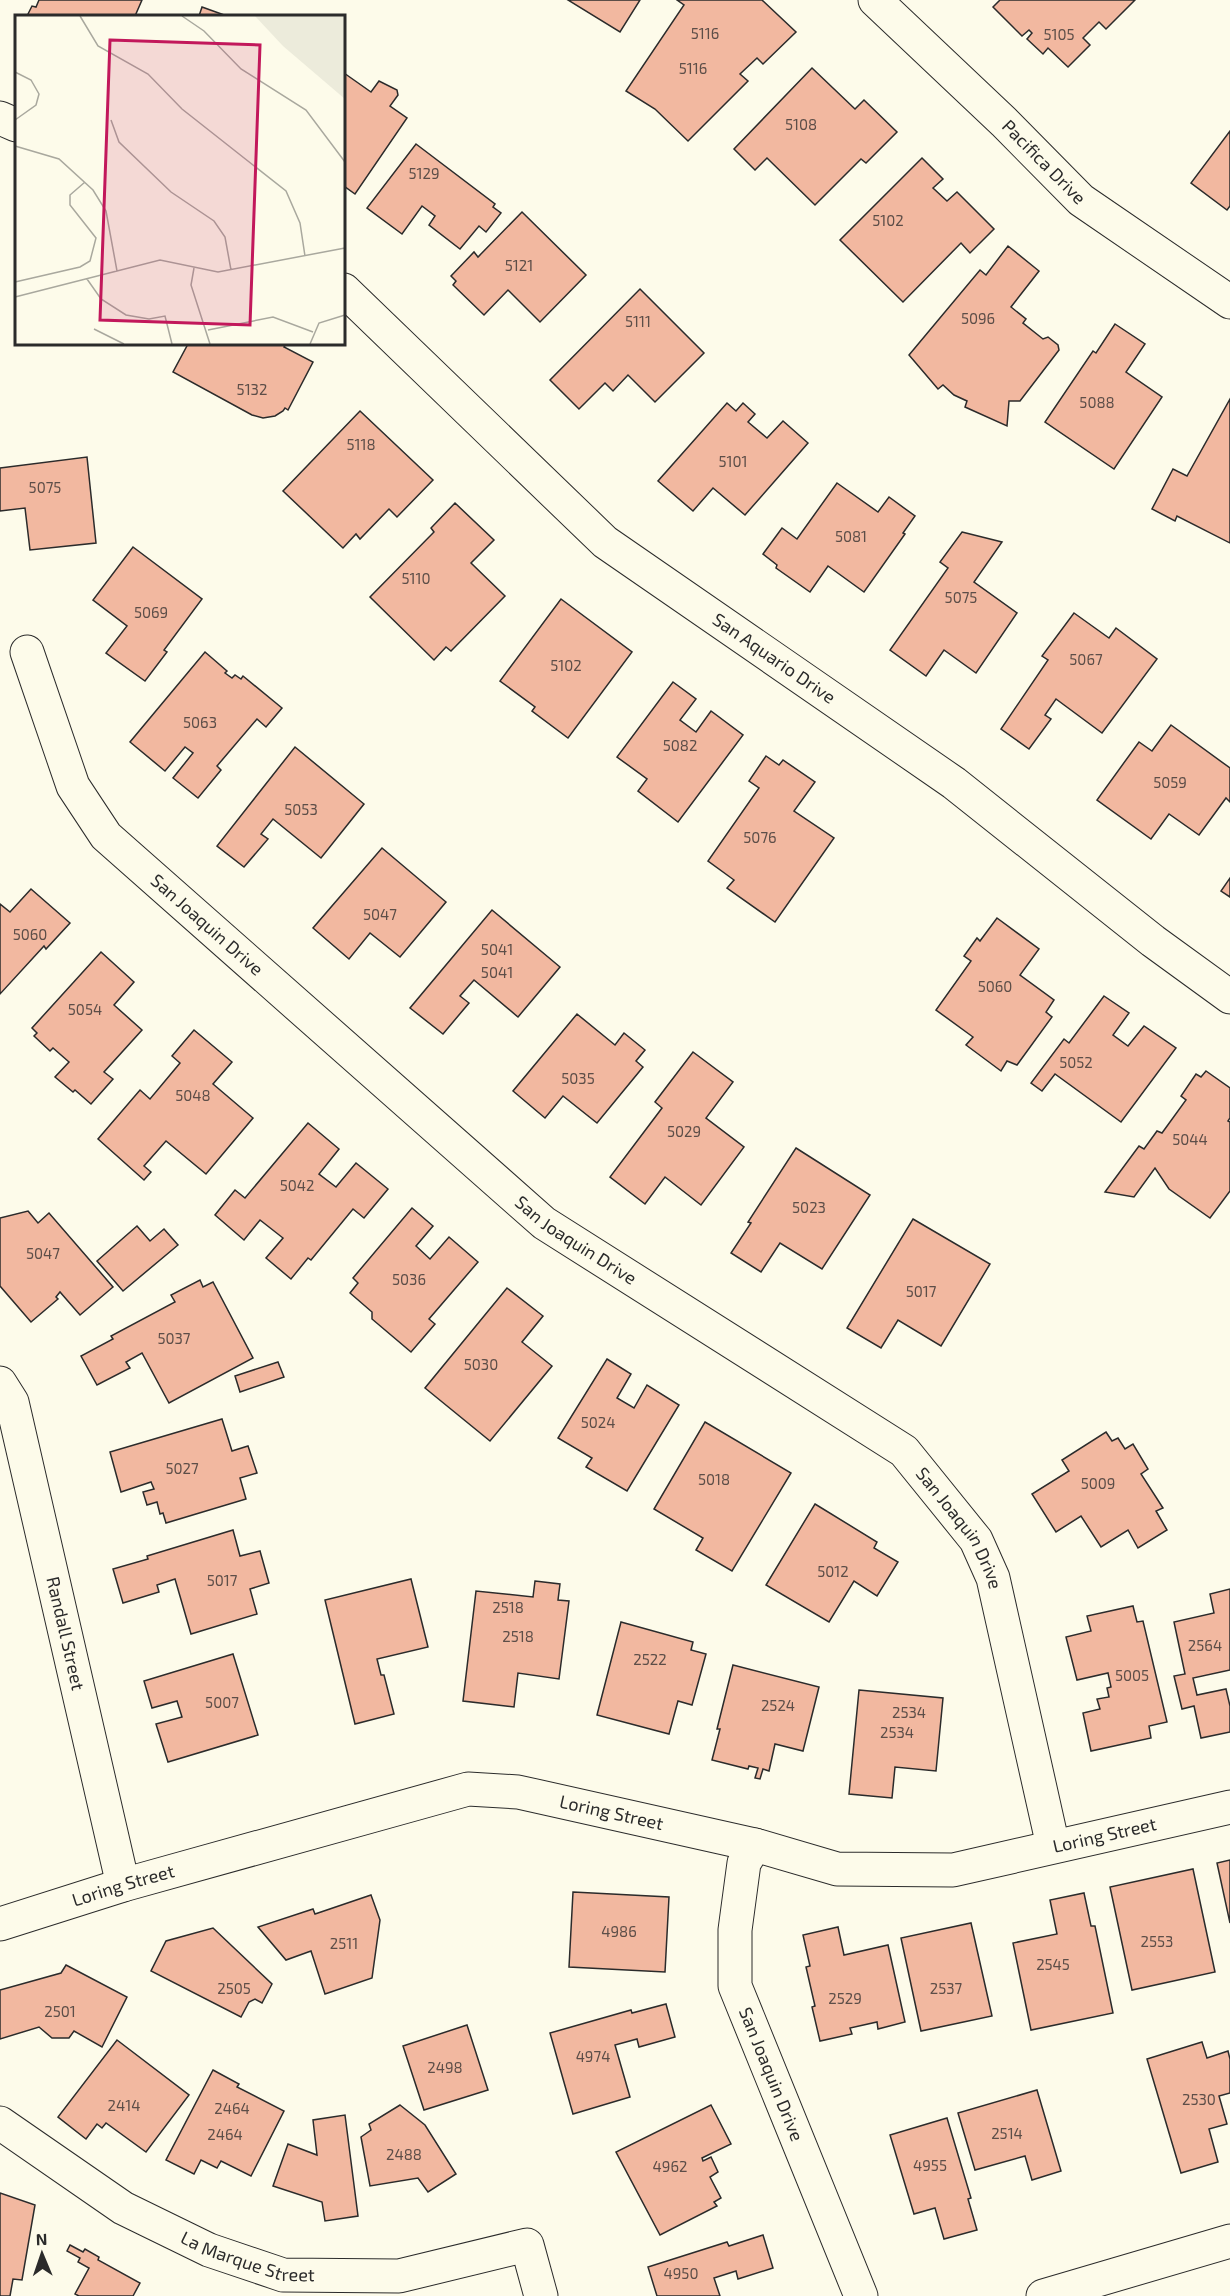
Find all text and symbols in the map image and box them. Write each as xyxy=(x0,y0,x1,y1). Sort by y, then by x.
inset map xyxy=(15,15,345,345)
house number: 5116 xyxy=(691,24,719,42)
house number: 5105 xyxy=(1043,25,1075,43)
house number: 5116 xyxy=(679,59,707,77)
house number: 5108 xyxy=(785,115,817,133)
street label: Pacifica Drive xyxy=(998,115,1091,208)
house number: 5129 xyxy=(408,164,440,182)
house number: 5102 xyxy=(872,211,904,229)
house number: 5121 xyxy=(505,256,533,274)
house number: 5096 xyxy=(961,309,995,327)
house number: 5111 xyxy=(625,312,651,330)
house number: 5132 xyxy=(237,380,267,398)
house number: 5088 xyxy=(1079,393,1115,411)
house number: 5118 xyxy=(346,435,376,453)
house number: 5101 xyxy=(718,452,748,470)
house number: 5075 xyxy=(29,478,61,496)
house number: 5081 xyxy=(835,527,867,545)
house number: 5110 xyxy=(401,569,431,587)
house number: 5075 xyxy=(945,588,977,606)
house number: 5069 xyxy=(134,603,168,621)
street label: San Aquario Drive xyxy=(709,608,840,708)
house number: 5067 xyxy=(1069,650,1103,668)
house number: 5102 xyxy=(550,656,582,674)
house number: 5063 xyxy=(183,713,217,731)
house number: 5082 xyxy=(663,736,697,754)
house number: 5059 xyxy=(1153,773,1187,791)
house number: 5053 xyxy=(284,800,318,818)
house number: 5076 xyxy=(743,828,777,846)
street label: San Joaquin Drive xyxy=(147,869,268,980)
house number: 5047 xyxy=(363,905,397,923)
house number: 5060 xyxy=(13,925,47,943)
house number: 5041 xyxy=(481,940,513,958)
house number: 5041 xyxy=(481,963,513,981)
house number: 5060 xyxy=(978,977,1012,995)
house number: 5054 xyxy=(68,1000,102,1018)
house number: 5052 xyxy=(1059,1053,1093,1071)
house number: 5035 xyxy=(561,1069,595,1087)
house number: 5048 xyxy=(175,1086,211,1104)
house number: 5029 xyxy=(667,1122,701,1140)
house number: 5044 xyxy=(1172,1130,1208,1148)
house number: 5042 xyxy=(280,1176,314,1194)
street label: San Joaquin Drive xyxy=(511,1191,641,1289)
house number: 5023 xyxy=(792,1198,826,1216)
house number: 5047 xyxy=(26,1244,60,1262)
house number: 5036 xyxy=(392,1270,426,1288)
house number: 5017 xyxy=(906,1282,937,1300)
house number: 5037 xyxy=(157,1329,191,1347)
house number: 5030 xyxy=(464,1355,498,1373)
house number: 5024 xyxy=(581,1413,615,1431)
house number: 5027 xyxy=(165,1459,199,1477)
street label: San Joaquin Drive xyxy=(912,1463,1007,1591)
house number: 5018 xyxy=(698,1470,730,1488)
house number: 5009 xyxy=(1081,1474,1115,1492)
house number: 5012 xyxy=(817,1562,849,1580)
house number: 5017 xyxy=(207,1571,238,1589)
street label: Randall Street xyxy=(42,1574,90,1692)
house number: 2518 xyxy=(492,1598,524,1616)
house number: 2518 xyxy=(502,1627,534,1645)
house number: 2564 xyxy=(1188,1636,1222,1654)
house number: 2522 xyxy=(633,1650,667,1668)
house number: 5005 xyxy=(1115,1666,1149,1684)
house number: 5007 xyxy=(205,1693,239,1711)
house number: 2524 xyxy=(761,1696,795,1714)
house number: 2534 xyxy=(892,1703,926,1721)
house number: 2534 xyxy=(880,1723,914,1741)
street label: Loring Street xyxy=(558,1790,666,1834)
street label: Loring Street xyxy=(1050,1812,1158,1857)
street label: Loring Street xyxy=(69,1859,177,1911)
house number: 4986 xyxy=(601,1922,637,1940)
house number: 2553 xyxy=(1141,1932,1173,1950)
house number: 2511 xyxy=(330,1934,358,1952)
house number: 2545 xyxy=(1036,1955,1070,1973)
house number: 2505 xyxy=(217,1979,251,1997)
house number: 2537 xyxy=(930,1979,963,1997)
house number: 2529 xyxy=(828,1989,862,2007)
house number: 2501 xyxy=(44,2002,76,2020)
street label: San Joaquin Drive xyxy=(735,2004,809,2144)
house number: 4974 xyxy=(576,2047,610,2065)
house number: 2498 xyxy=(427,2058,463,2076)
house number: 2530 xyxy=(1182,2090,1216,2108)
house number: 2414 xyxy=(108,2096,140,2114)
house number: 2464 xyxy=(214,2099,250,2117)
house number: 2514 xyxy=(991,2124,1023,2142)
house number: 2464 xyxy=(207,2125,243,2143)
house number: 2488 xyxy=(386,2145,422,2163)
house number: 4955 xyxy=(913,2156,947,2174)
house number: 4962 xyxy=(653,2157,687,2175)
north arrow xyxy=(12,2224,72,2284)
street label: La Marque Street xyxy=(177,2226,315,2285)
text: N xyxy=(35,2229,48,2248)
house number: 4950 xyxy=(664,2264,698,2282)

